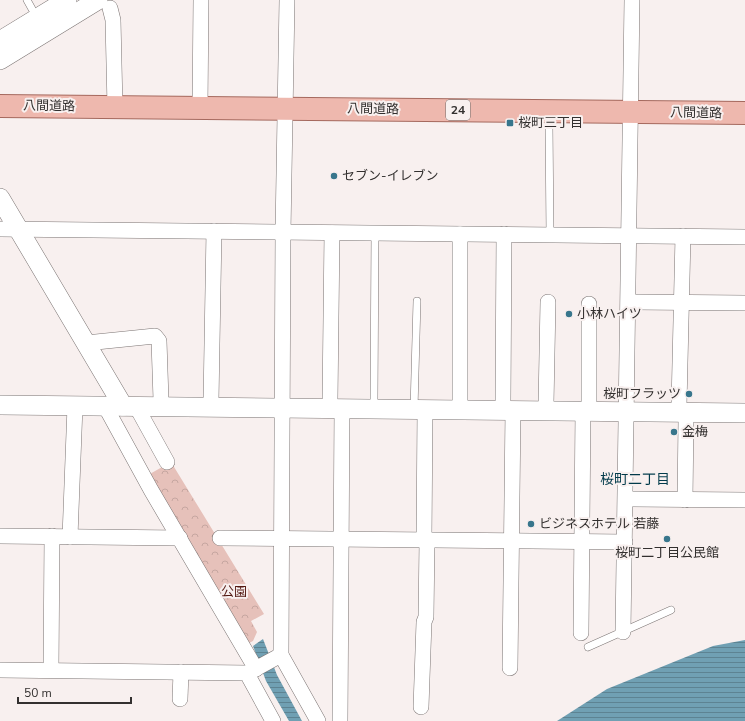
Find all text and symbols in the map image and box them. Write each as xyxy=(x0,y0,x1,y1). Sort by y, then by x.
street label: 八間道路 xyxy=(23,97,75,115)
street label: 八間道路 xyxy=(347,100,399,118)
road number: 24 xyxy=(446,100,470,120)
street label: 八間道路 xyxy=(670,104,722,122)
place label: 桜町三丁目 xyxy=(518,114,583,132)
marker: 桜町三丁目 xyxy=(505,118,515,128)
place label: セブン-イレブン xyxy=(342,167,439,185)
marker: セブン-イレブン xyxy=(329,171,339,181)
place label: 小林ハイツ xyxy=(577,305,642,323)
marker: 小林ハイツ xyxy=(564,309,574,319)
place label: 桜町フラッツ xyxy=(603,385,681,403)
marker: 桜町フラッツ xyxy=(684,389,694,399)
place label: 金梅 xyxy=(682,423,708,441)
marker: 金梅 xyxy=(669,427,679,437)
district label: 桜町二丁目 xyxy=(600,470,670,489)
place label: ビジネスホテル 若藤 xyxy=(539,515,659,533)
marker: ビジネスホテル 若藤 xyxy=(526,519,536,529)
marker: 桜町二丁目公民館 xyxy=(662,534,672,544)
place label: 桜町二丁目公民館 xyxy=(615,544,719,562)
park label: 公園 xyxy=(221,583,247,601)
scale bar xyxy=(18,679,131,705)
text: 50 m xyxy=(24,685,52,701)

